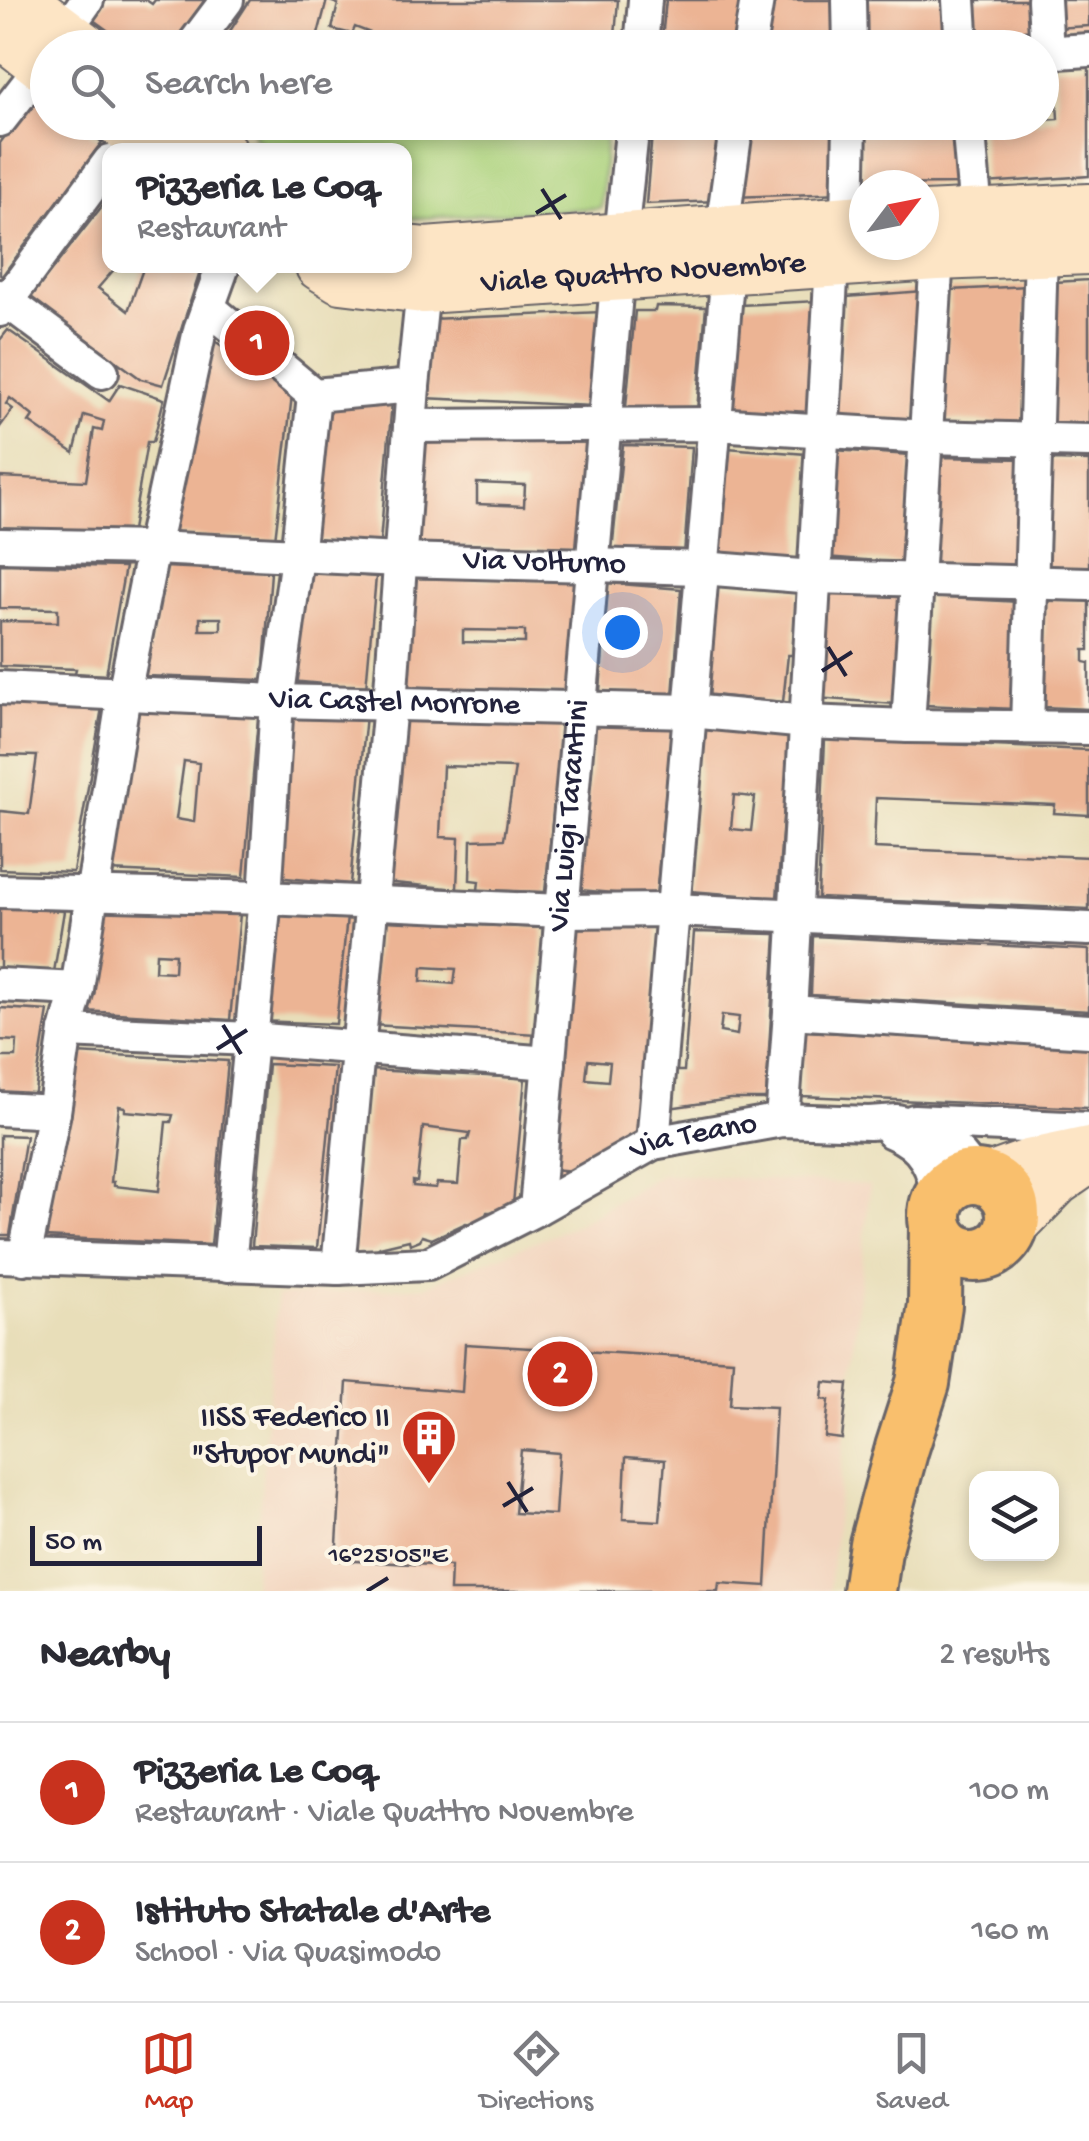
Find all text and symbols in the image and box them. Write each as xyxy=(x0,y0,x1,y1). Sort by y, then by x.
search box xyxy=(30,30,1059,140)
icon: search xyxy=(65,58,120,113)
text: Search here xyxy=(145,63,332,107)
popup xyxy=(102,143,412,273)
text: Pizzeria Le Coq xyxy=(137,167,377,211)
north arrow xyxy=(849,170,939,260)
text: Restaurant xyxy=(137,211,285,249)
street label: Viale Quattro Novembre xyxy=(479,245,807,304)
pin: 1 xyxy=(224,306,290,380)
street label: Via Volturno xyxy=(462,543,626,585)
your location xyxy=(597,607,648,658)
street label: Via Castel Morrone xyxy=(268,682,521,726)
street label: Via Luigi Tarantini xyxy=(541,698,599,934)
street label: Via Teano xyxy=(623,1106,760,1171)
pin: 2 xyxy=(528,1336,592,1412)
place label: IISS Federico II "Stupor Mundi" xyxy=(191,1400,390,1475)
building icon: IISS Federico II "Stupor Mundi" xyxy=(399,1407,459,1486)
map controls xyxy=(969,1471,1059,1561)
button: layers xyxy=(969,1471,1059,1561)
scale bar xyxy=(30,1521,262,1566)
text: 50 m xyxy=(45,1527,102,1560)
text: 16°25'05"E xyxy=(327,1543,449,1572)
text: Nearby xyxy=(40,1632,170,1681)
text: 2 results xyxy=(939,1637,1049,1675)
text: Pizzeria Le Coq xyxy=(135,1751,375,1795)
text: 1 xyxy=(66,1773,79,1811)
text: 100 m xyxy=(969,1773,1049,1811)
text: Restaurant · Viale Quattro Novembre xyxy=(135,1795,634,1833)
text: Istituto Statale d'Arte xyxy=(135,1891,490,1935)
text: 2 xyxy=(65,1913,80,1951)
text: 160 m xyxy=(971,1913,1049,1951)
text: School · Via Quasimodo xyxy=(135,1935,441,1973)
tab: Map xyxy=(141,2026,196,2119)
tab: Directions xyxy=(479,2026,593,2119)
tab: Saved xyxy=(876,2026,948,2119)

